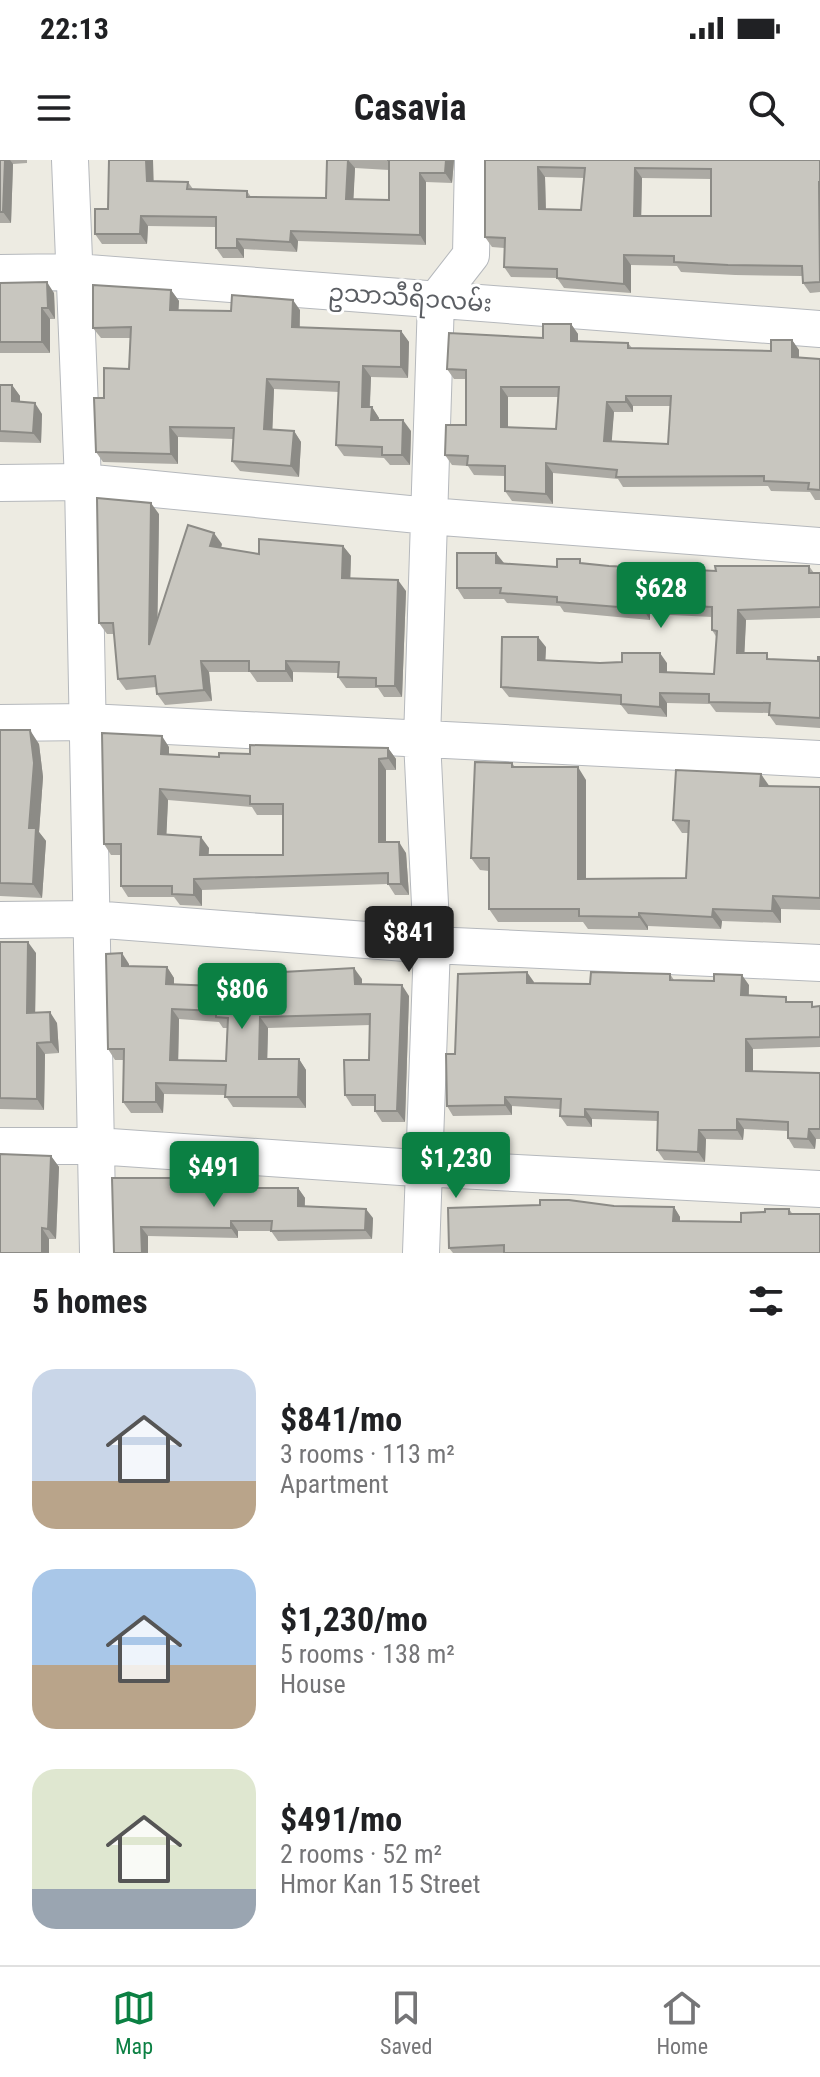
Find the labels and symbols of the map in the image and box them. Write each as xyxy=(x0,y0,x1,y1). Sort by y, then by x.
street label: ဥသာသီရိ၁လမ်း xyxy=(327,276,493,323)
pin: $628 xyxy=(614,562,708,630)
pin: $841 xyxy=(362,906,456,974)
pin: $806 xyxy=(195,963,289,1031)
pin: $1,230 xyxy=(391,1132,521,1200)
pin: $491 xyxy=(167,1141,261,1209)

